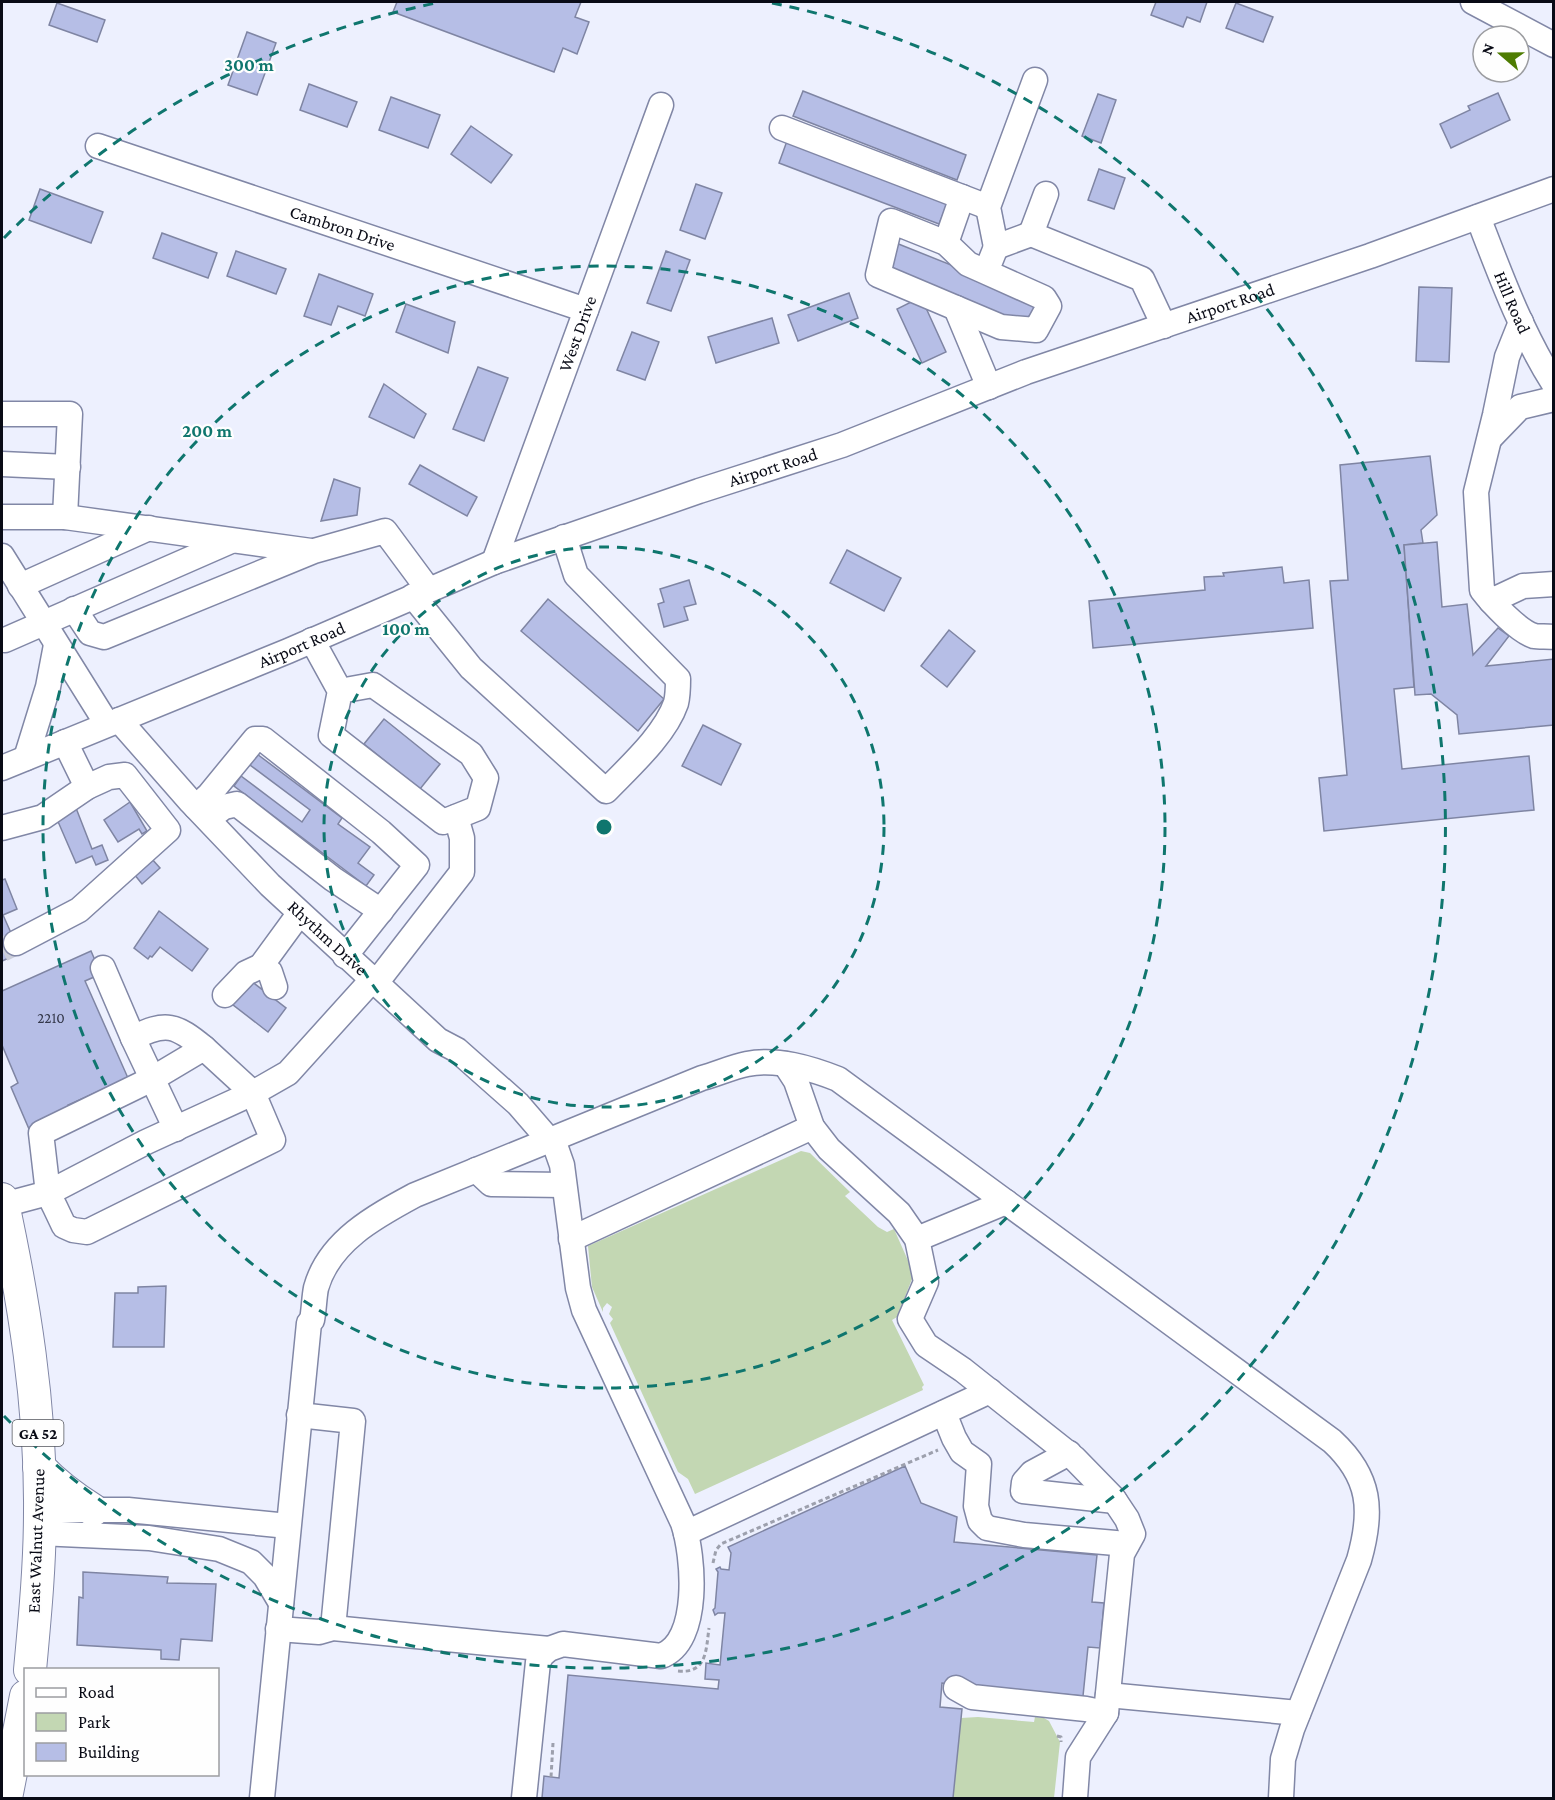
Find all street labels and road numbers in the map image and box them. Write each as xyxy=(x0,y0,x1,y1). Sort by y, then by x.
street label: Cambron Drive xyxy=(287,201,398,255)
street label: Hill Road xyxy=(1490,268,1535,337)
street label: Airport Road xyxy=(1183,279,1277,327)
street label: West Drive xyxy=(554,293,600,374)
street label: Airport Road xyxy=(726,443,820,491)
street label: Airport Road xyxy=(256,617,348,672)
street label: Rhythm Drive xyxy=(284,897,371,980)
road number: GA 52 xyxy=(12,1420,63,1446)
street label: East Walnut Avenue xyxy=(23,1468,49,1614)

